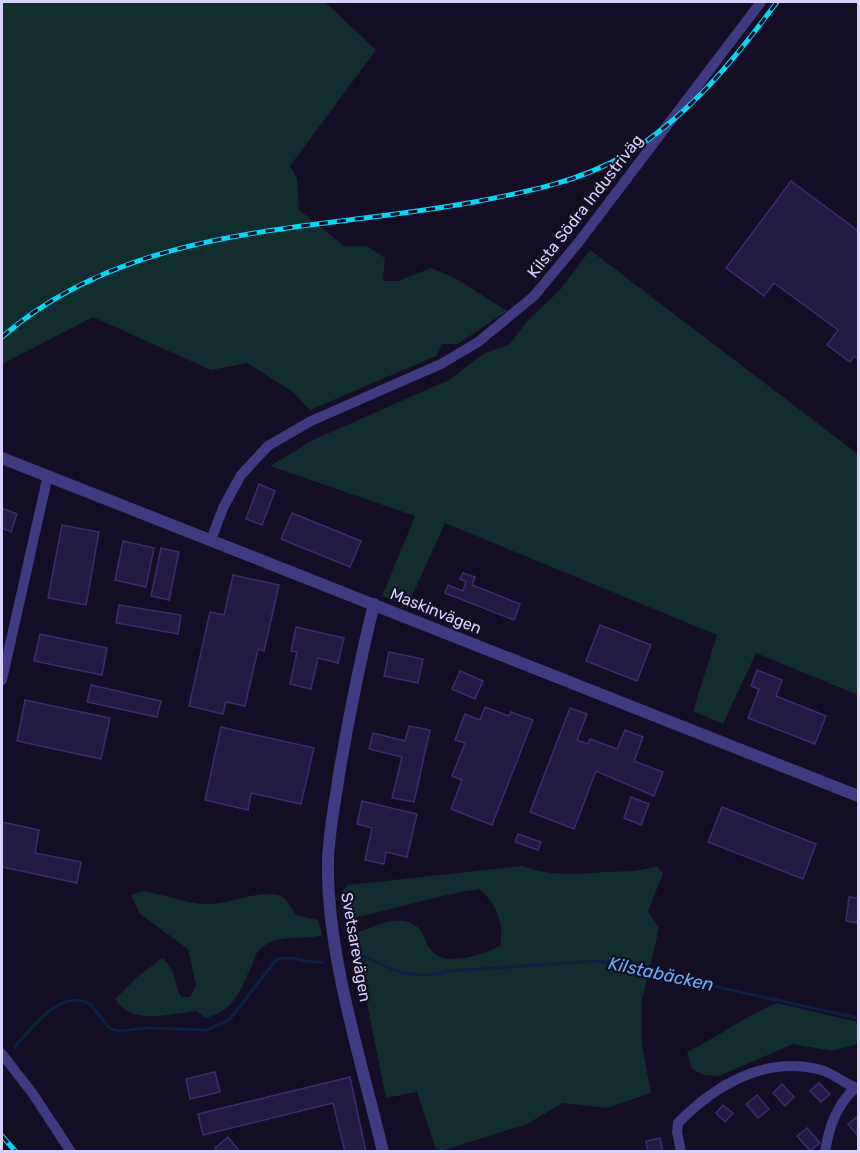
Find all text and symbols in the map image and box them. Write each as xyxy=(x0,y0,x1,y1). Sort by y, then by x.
street label: Kilsta Södra Industriväg xyxy=(523,131,647,281)
street label: Maskinvägen xyxy=(388,584,484,638)
street label: Svetsarevägen xyxy=(337,891,375,1003)
water label: Kilstabäcken xyxy=(606,952,716,996)

